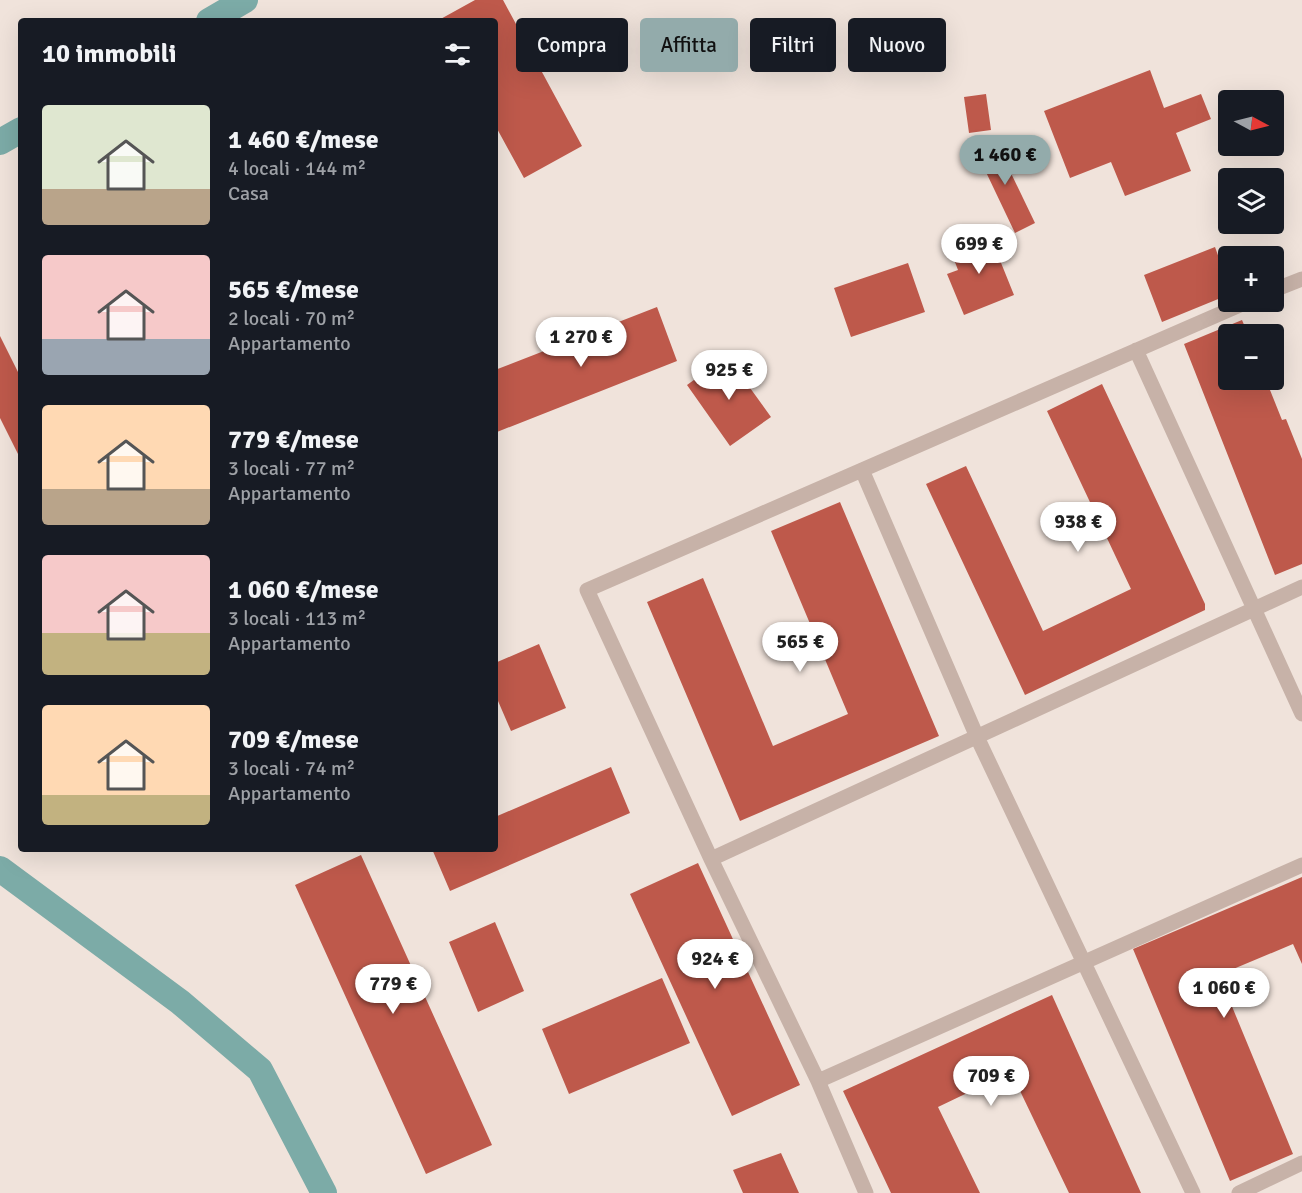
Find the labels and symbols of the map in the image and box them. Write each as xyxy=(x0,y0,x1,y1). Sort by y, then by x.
north arrow xyxy=(1218,90,1284,156)
pin: 1 460 € xyxy=(950,135,1060,186)
pin: 699 € xyxy=(937,224,1021,275)
pin: 1 270 € xyxy=(526,317,636,368)
pin: 925 € xyxy=(687,350,771,401)
pin: 938 € xyxy=(1036,502,1120,553)
pin: 565 € xyxy=(758,622,842,673)
pin: 924 € xyxy=(673,939,757,990)
pin: 779 € xyxy=(351,964,435,1015)
pin: 1 060 € xyxy=(1169,968,1279,1019)
pin: 709 € xyxy=(949,1056,1033,1107)

